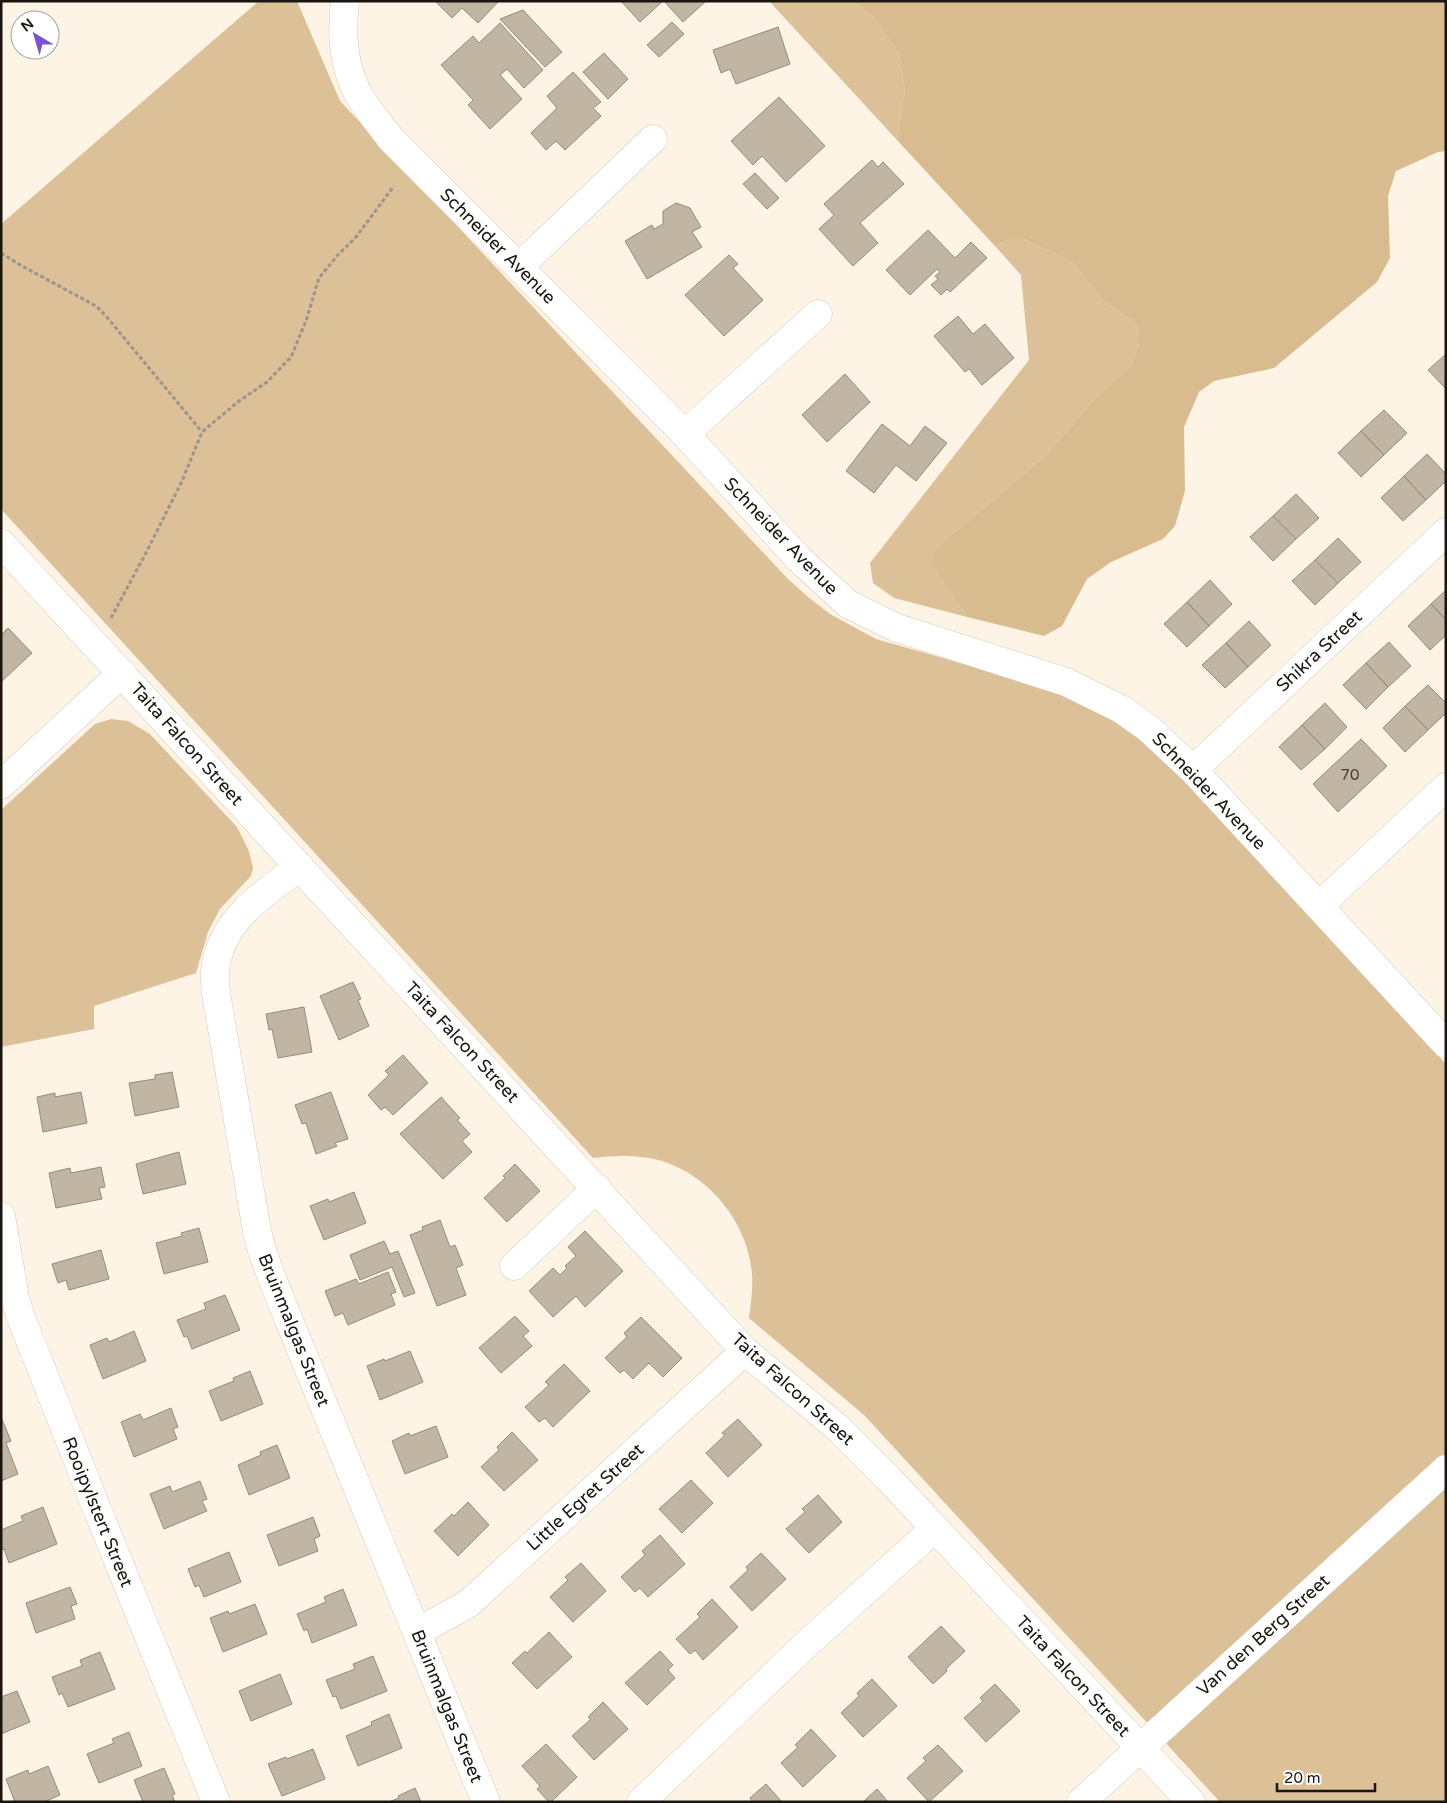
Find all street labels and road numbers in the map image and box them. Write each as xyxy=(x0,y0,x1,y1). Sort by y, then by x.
street label: Schneider Avenue xyxy=(435,183,561,309)
street label: Schneider Avenue xyxy=(719,473,843,599)
street label: Shikra Street xyxy=(1272,606,1367,696)
street label: Taita Falcon Street xyxy=(126,678,248,810)
street label: Schneider Avenue xyxy=(1147,728,1271,854)
street label: Taita Falcon Street xyxy=(400,977,524,1107)
street label: Bruinmalgas Street xyxy=(253,1250,335,1410)
street label: Taita Falcon Street xyxy=(727,1328,859,1450)
street label: Rooipylstert Street xyxy=(58,1434,138,1590)
street label: Little Egret Street xyxy=(522,1438,648,1555)
street label: Van den Berg Street xyxy=(1192,1569,1334,1700)
street label: Taita Falcon Street xyxy=(1011,1611,1135,1741)
street label: Bruinmalgas Street xyxy=(406,1626,488,1786)

